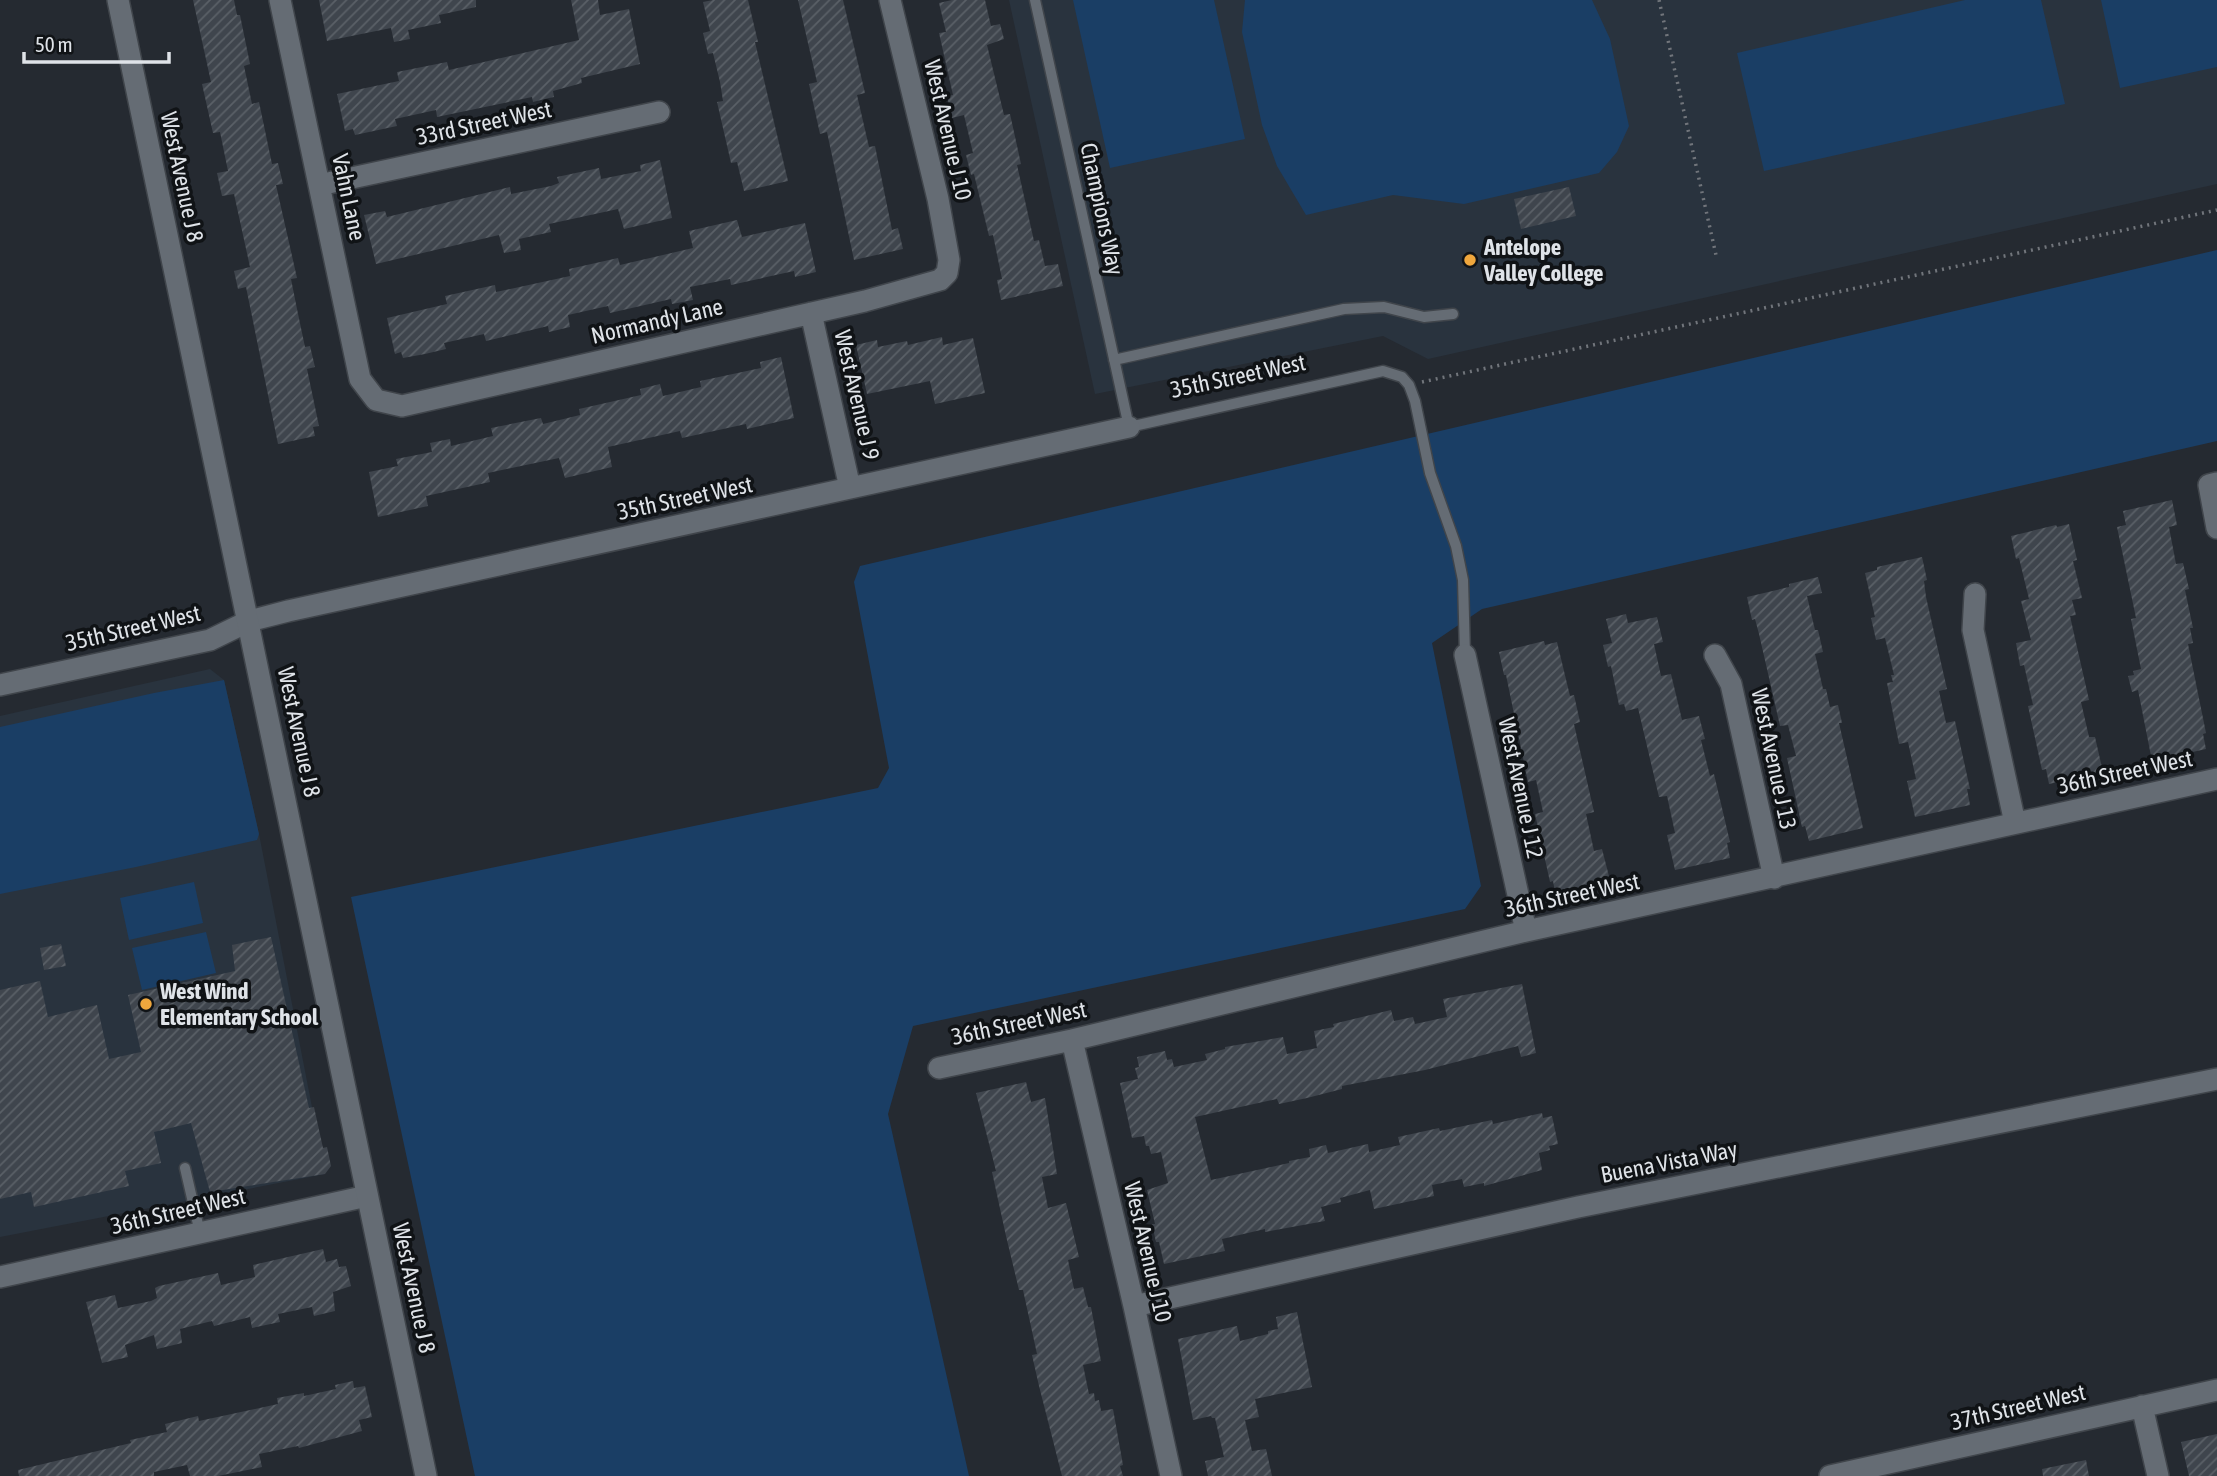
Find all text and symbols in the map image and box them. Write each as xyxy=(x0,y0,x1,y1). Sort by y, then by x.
scale bar xyxy=(24,21,170,65)
text: 50 m xyxy=(35,32,73,56)
street label: West Avenue J 10 xyxy=(919,57,977,203)
street label: 33rd Street West xyxy=(414,96,554,150)
street label: West Avenue J 8 xyxy=(156,110,208,244)
street label: Champions Way xyxy=(1075,141,1129,277)
street label: Vahn Lane xyxy=(327,151,371,243)
place label: Antelope Valley College xyxy=(1483,234,1604,286)
marker: Antelope Valley College xyxy=(1462,252,1478,268)
street label: Normandy Lane xyxy=(589,293,725,349)
street label: West Avenue J 9 xyxy=(829,328,885,462)
street label: 35th Street West xyxy=(1168,349,1308,403)
street label: 35th Street West xyxy=(615,471,755,525)
street label: 35th Street West xyxy=(63,600,203,656)
street label: West Avenue J 8 xyxy=(273,665,325,799)
street label: West Avenue J 13 xyxy=(1746,686,1802,832)
street label: West Avenue J 12 xyxy=(1493,715,1549,861)
street label: 36th Street West xyxy=(2055,745,2195,799)
street label: 36th Street West xyxy=(1502,868,1642,922)
place label: West Wind Elementary School xyxy=(159,978,319,1030)
marker: West Wind Elementary School xyxy=(138,996,154,1012)
street label: 36th Street West xyxy=(949,996,1089,1050)
street label: Buena Vista Way xyxy=(1598,1136,1740,1188)
street label: West Avenue J 10 xyxy=(1119,1179,1177,1325)
street label: 36th Street West xyxy=(108,1183,248,1239)
street label: West Avenue J 8 xyxy=(388,1221,440,1355)
street label: 37th Street West xyxy=(1948,1379,2088,1435)

